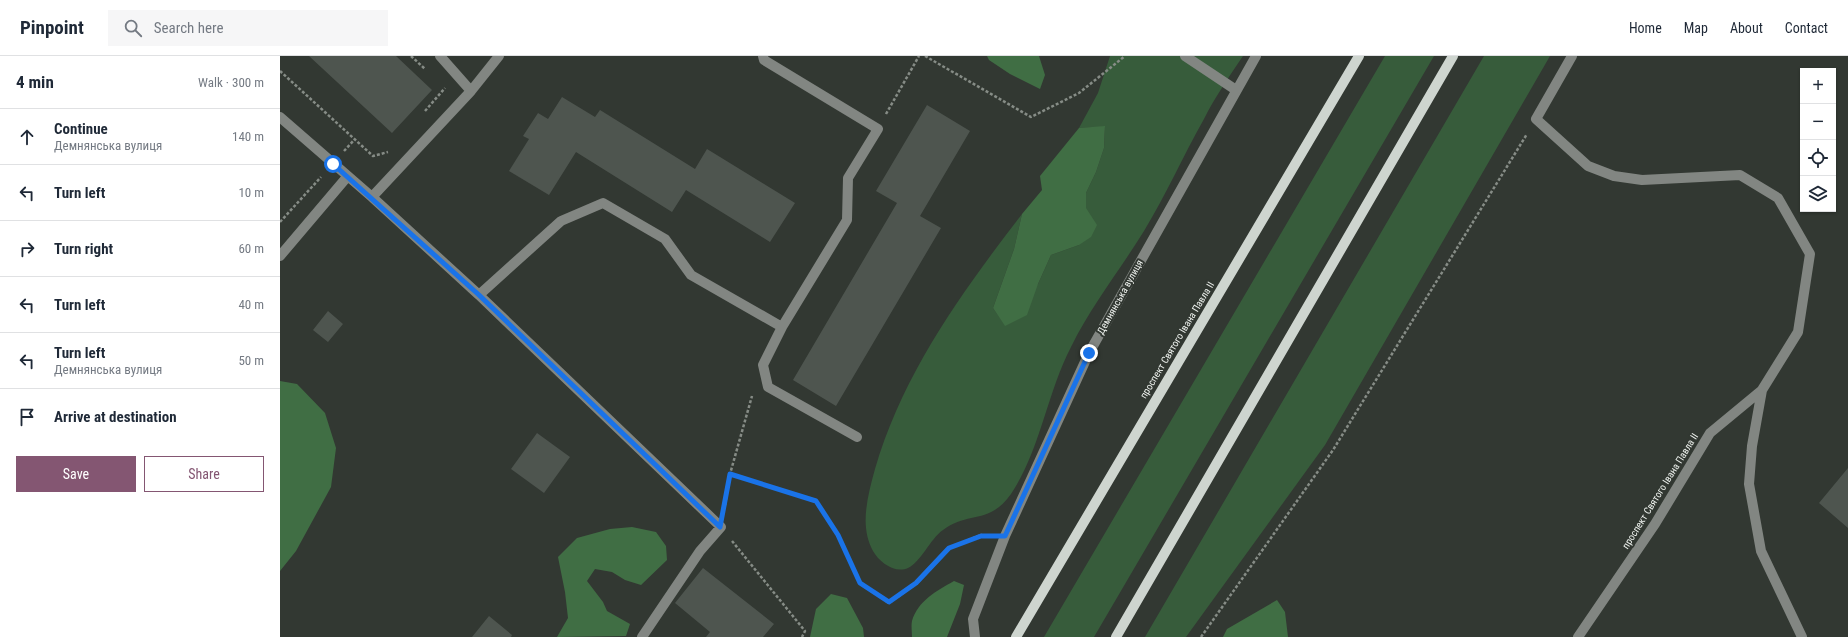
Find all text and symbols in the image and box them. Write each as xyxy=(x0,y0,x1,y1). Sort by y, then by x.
search box xyxy=(108,10,388,46)
text: Pinpoint xyxy=(20,16,84,39)
icon: search xyxy=(122,17,144,39)
text: Search here xyxy=(154,19,224,37)
text: Home xyxy=(1629,20,1662,36)
text: Map xyxy=(1684,20,1708,36)
text: About xyxy=(1730,20,1763,36)
text: Contact xyxy=(1785,20,1828,36)
map controls xyxy=(1800,68,1836,212)
button: + xyxy=(1800,68,1836,104)
text: 4 min xyxy=(16,72,54,92)
text: Walk · 300 m xyxy=(198,75,264,90)
button: − xyxy=(1800,104,1836,140)
text: Continue xyxy=(54,120,108,138)
icon: ahead xyxy=(16,126,38,148)
text: 140 m xyxy=(232,129,264,144)
text: Демнянська вулиця xyxy=(54,138,162,153)
button: locate xyxy=(1800,140,1836,176)
route start xyxy=(324,155,342,173)
button: layers xyxy=(1800,176,1836,212)
icon: left xyxy=(16,182,38,204)
text: Turn left xyxy=(54,184,105,202)
text: 10 m xyxy=(238,185,264,200)
icon: right xyxy=(16,238,38,260)
text: Turn right xyxy=(54,240,113,258)
text: 60 m xyxy=(238,241,264,256)
street label: Демнянська вулиця xyxy=(1095,258,1145,336)
street label: проспект Святого Івана Павла II xyxy=(1138,280,1216,400)
icon: left xyxy=(16,294,38,316)
text: Turn left xyxy=(54,296,105,314)
text: 40 m xyxy=(238,297,264,312)
text: Turn left xyxy=(54,344,105,362)
route end xyxy=(1080,344,1098,362)
icon: left xyxy=(16,350,38,372)
text: 50 m xyxy=(238,353,264,368)
text: Демнянська вулиця xyxy=(54,362,162,377)
icon: arrive xyxy=(16,406,38,428)
text: Arrive at destination xyxy=(54,408,177,426)
street label: проспект Святого Івана Павла II xyxy=(1620,431,1700,551)
button: Save xyxy=(16,456,136,492)
button: Share xyxy=(144,456,264,492)

